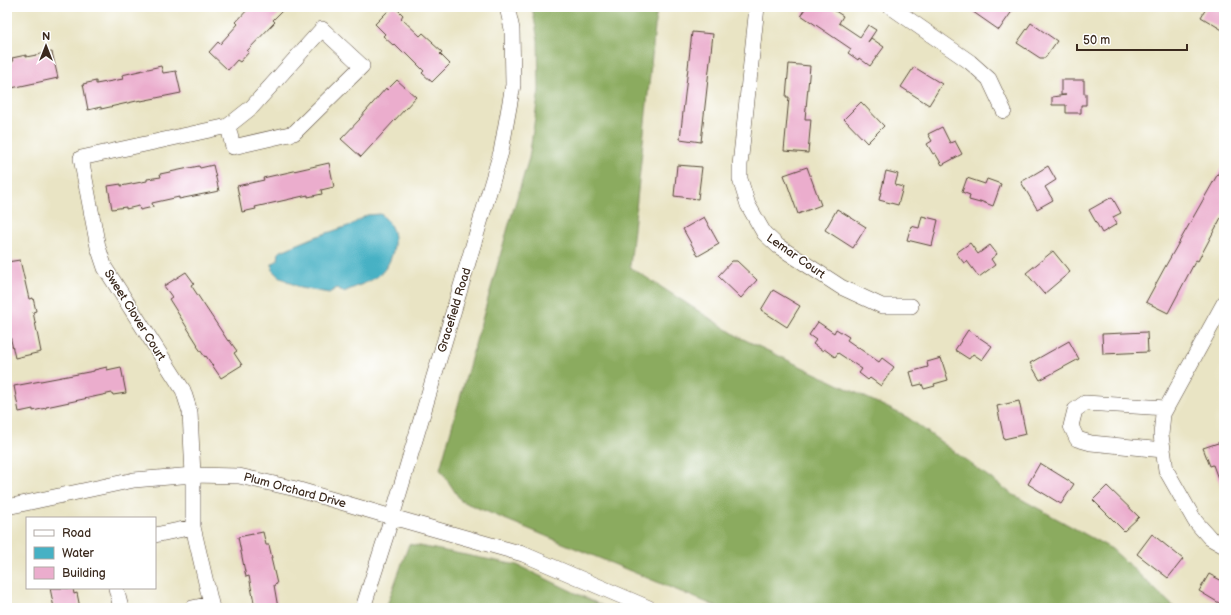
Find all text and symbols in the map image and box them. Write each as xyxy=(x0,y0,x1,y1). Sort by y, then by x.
north arrow xyxy=(26,26,66,66)
scale bar xyxy=(1077,26,1187,52)
text: N xyxy=(42,30,50,43)
text: 50 m xyxy=(1083,33,1110,48)
street label: Lemar Court xyxy=(764,231,828,282)
street label: Gracefield Road xyxy=(434,266,475,354)
street label: Sweet Clover Court xyxy=(100,267,169,364)
street label: Plum Orchard Drive xyxy=(242,470,348,511)
legend xyxy=(26,517,156,589)
text: Road xyxy=(62,526,91,541)
text: Water xyxy=(62,546,94,561)
text: Building xyxy=(62,566,106,581)

